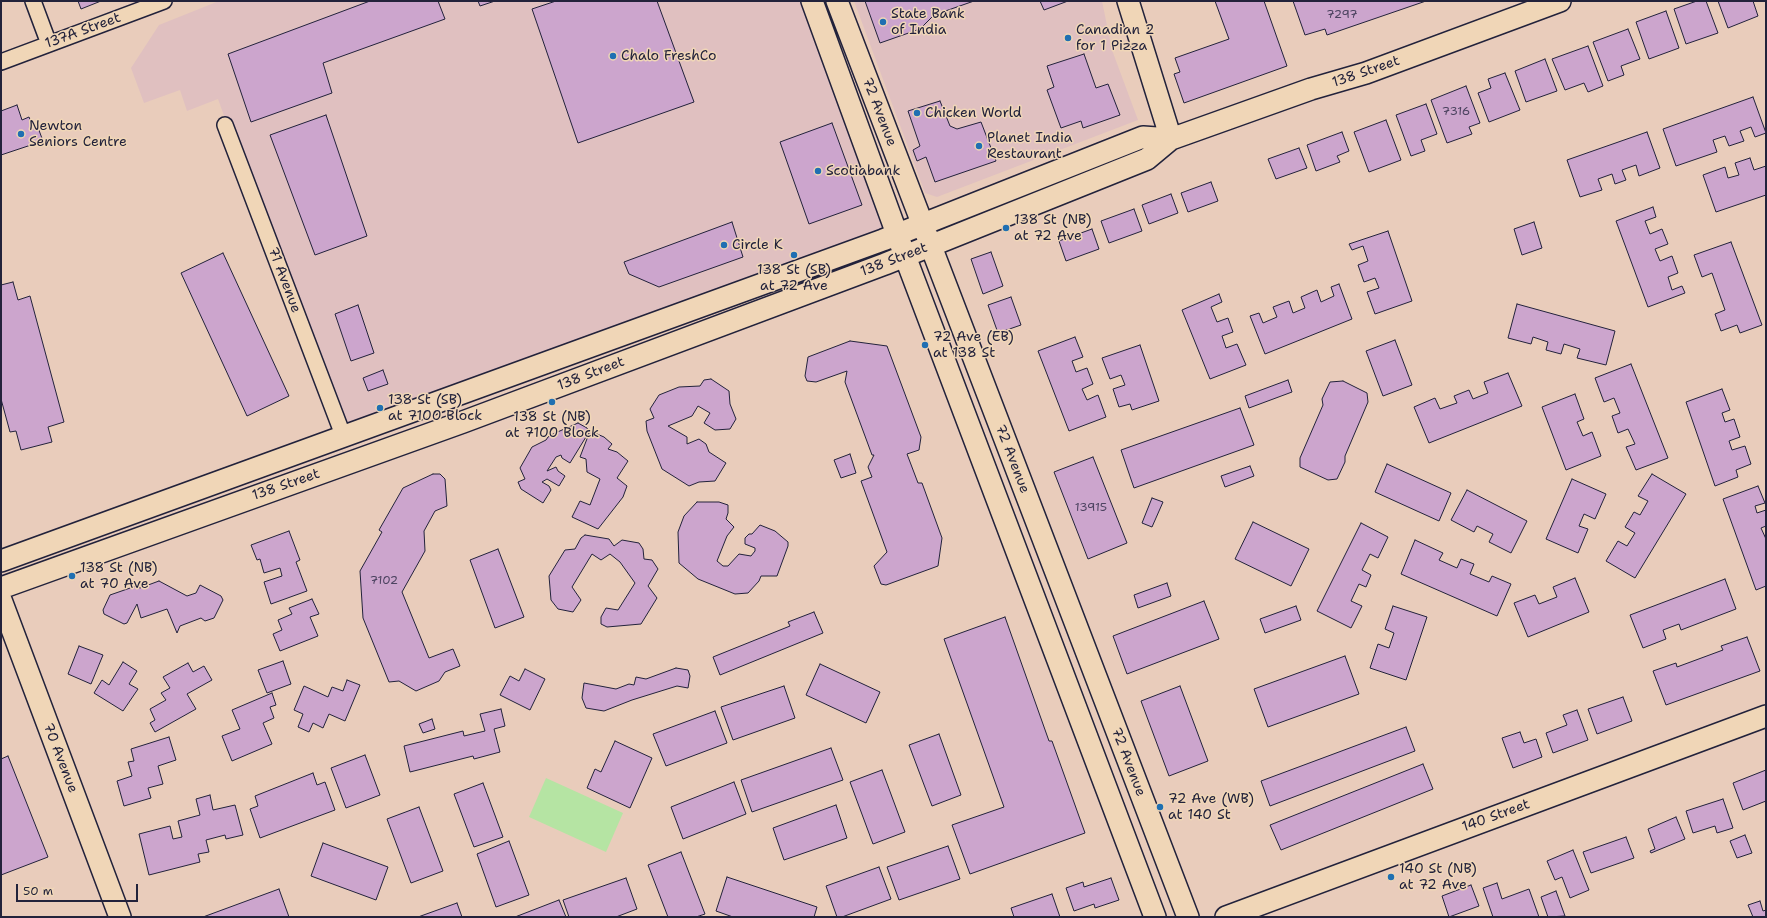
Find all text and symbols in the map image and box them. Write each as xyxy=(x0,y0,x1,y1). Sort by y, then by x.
place label: State Bank of India xyxy=(891,6,965,38)
house number: 7297 xyxy=(1326,8,1358,22)
street label: 137A Street xyxy=(43,10,123,52)
marker: State Bank of India xyxy=(878,17,888,27)
place label: Canadian 2 for 1 Pizza xyxy=(1076,22,1155,54)
marker: Canadian 2 for 1 Pizza xyxy=(1063,33,1073,43)
place label: Chalo FreshCo xyxy=(621,48,717,64)
marker: Chalo FreshCo xyxy=(608,51,618,61)
street label: 138 Street xyxy=(1330,53,1402,91)
street label: 72 Avenue xyxy=(858,75,900,149)
place label: Chicken World xyxy=(925,105,1022,121)
house number: 7316 xyxy=(1442,105,1470,119)
marker: Chicken World xyxy=(912,108,922,118)
place label: Newton Seniors Centre xyxy=(29,118,127,150)
marker: Newton Seniors Centre xyxy=(16,129,26,139)
place label: Planet India Restaurant xyxy=(987,130,1072,162)
marker: Planet India Restaurant xyxy=(974,141,984,151)
place label: Scotiabank xyxy=(826,163,900,179)
marker: Scotiabank xyxy=(813,166,823,176)
place label: 138 St (NB) at 72 Ave xyxy=(1014,212,1091,244)
marker: 138 St (NB) at 72 Ave xyxy=(1001,223,1011,233)
place label: Circle K xyxy=(732,237,783,253)
marker: Circle K xyxy=(719,240,729,250)
street label: 138 Street xyxy=(858,240,930,280)
street label: 71 Avenue xyxy=(264,245,304,315)
marker: 138 St (SB) at 72 Ave xyxy=(789,250,799,260)
place label: 138 St (SB) at 72 Ave xyxy=(757,262,831,294)
place label: 72 Ave (EB) at 138 St xyxy=(933,329,1014,362)
marker: 72 Ave (EB) at 138 St xyxy=(920,340,930,350)
street label: 138 Street xyxy=(555,354,627,394)
place label: 138 St (SB) at 7100 Block xyxy=(388,392,482,424)
marker: 138 St (NB) at 7100 Block xyxy=(547,397,557,407)
marker: 138 St (SB) at 7100 Block xyxy=(375,403,385,413)
place label: 138 St (NB) at 7100 Block xyxy=(505,409,599,442)
street label: 72 Avenue xyxy=(991,422,1033,496)
street label: 138 Street xyxy=(250,466,322,504)
house number: 13915 xyxy=(1075,501,1107,515)
place label: 138 St (NB) at 70 Ave xyxy=(80,560,157,592)
marker: 138 St (NB) at 70 Ave xyxy=(67,571,77,581)
house number: 7102 xyxy=(370,574,398,588)
street label: 70 Avenue xyxy=(39,721,81,795)
street label: 72 Avenue xyxy=(1107,725,1149,799)
place label: 72 Ave (WB) at 140 St xyxy=(1168,791,1254,824)
street label: 140 Street xyxy=(1460,796,1532,836)
marker: 72 Ave (WB) at 140 St xyxy=(1155,802,1165,812)
place label: 140 St (NB) at 72 Ave xyxy=(1399,861,1477,894)
marker: 140 St (NB) at 72 Ave xyxy=(1386,872,1396,882)
scale bar xyxy=(18,876,140,902)
text: 50 m xyxy=(23,883,53,899)

